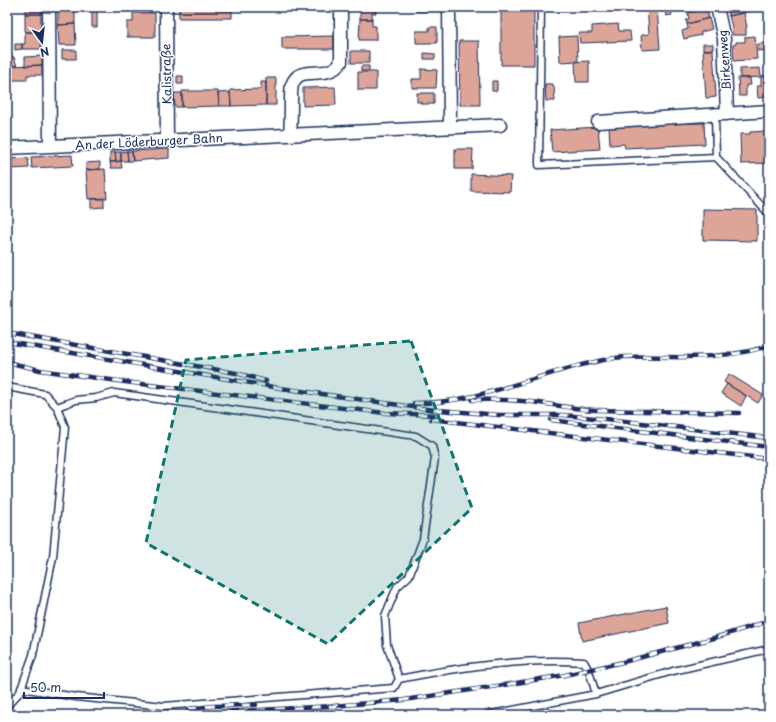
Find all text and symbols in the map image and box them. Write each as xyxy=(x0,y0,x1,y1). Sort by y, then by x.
north arrow xyxy=(22,22,62,62)
street label: Birkenweg xyxy=(713,29,735,91)
text: N xyxy=(38,43,51,62)
street label: Kalistraße xyxy=(156,44,176,104)
street label: An der Löderburger Bahn xyxy=(74,128,224,154)
scale bar xyxy=(24,674,104,700)
text: 50 m xyxy=(30,678,61,696)

